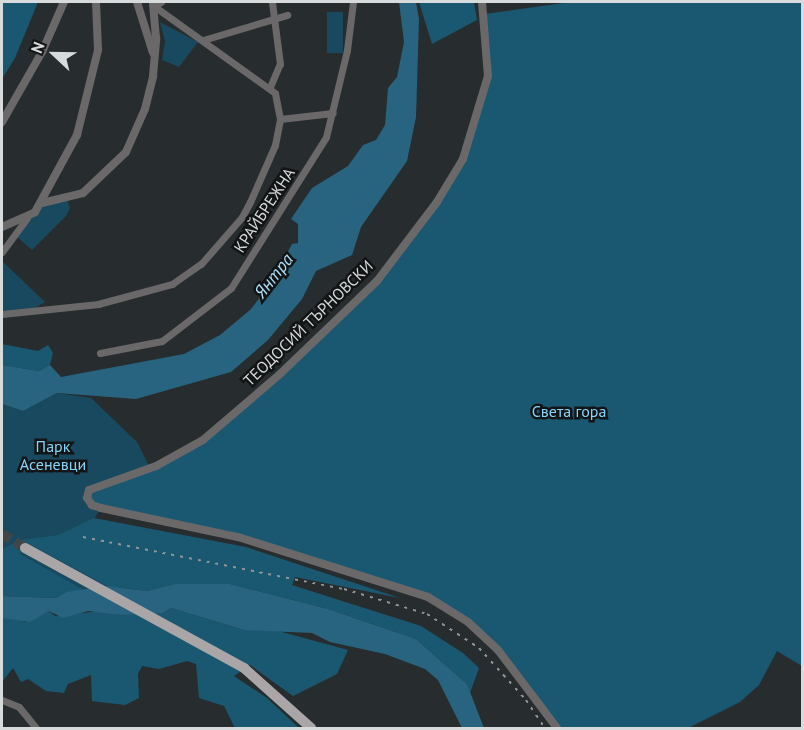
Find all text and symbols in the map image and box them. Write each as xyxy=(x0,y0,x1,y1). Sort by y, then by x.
north arrow xyxy=(24,24,84,84)
text: N xyxy=(26,39,49,56)
street label: КРАЙБРЕЖНА xyxy=(229,164,299,256)
water label: Янтра xyxy=(250,249,298,303)
street label: ТЕОДОСИЙ ТЪРНОВСКИ xyxy=(239,256,377,390)
park label: Света гора xyxy=(532,401,606,421)
park label: Парк Асеневци xyxy=(20,436,86,474)

